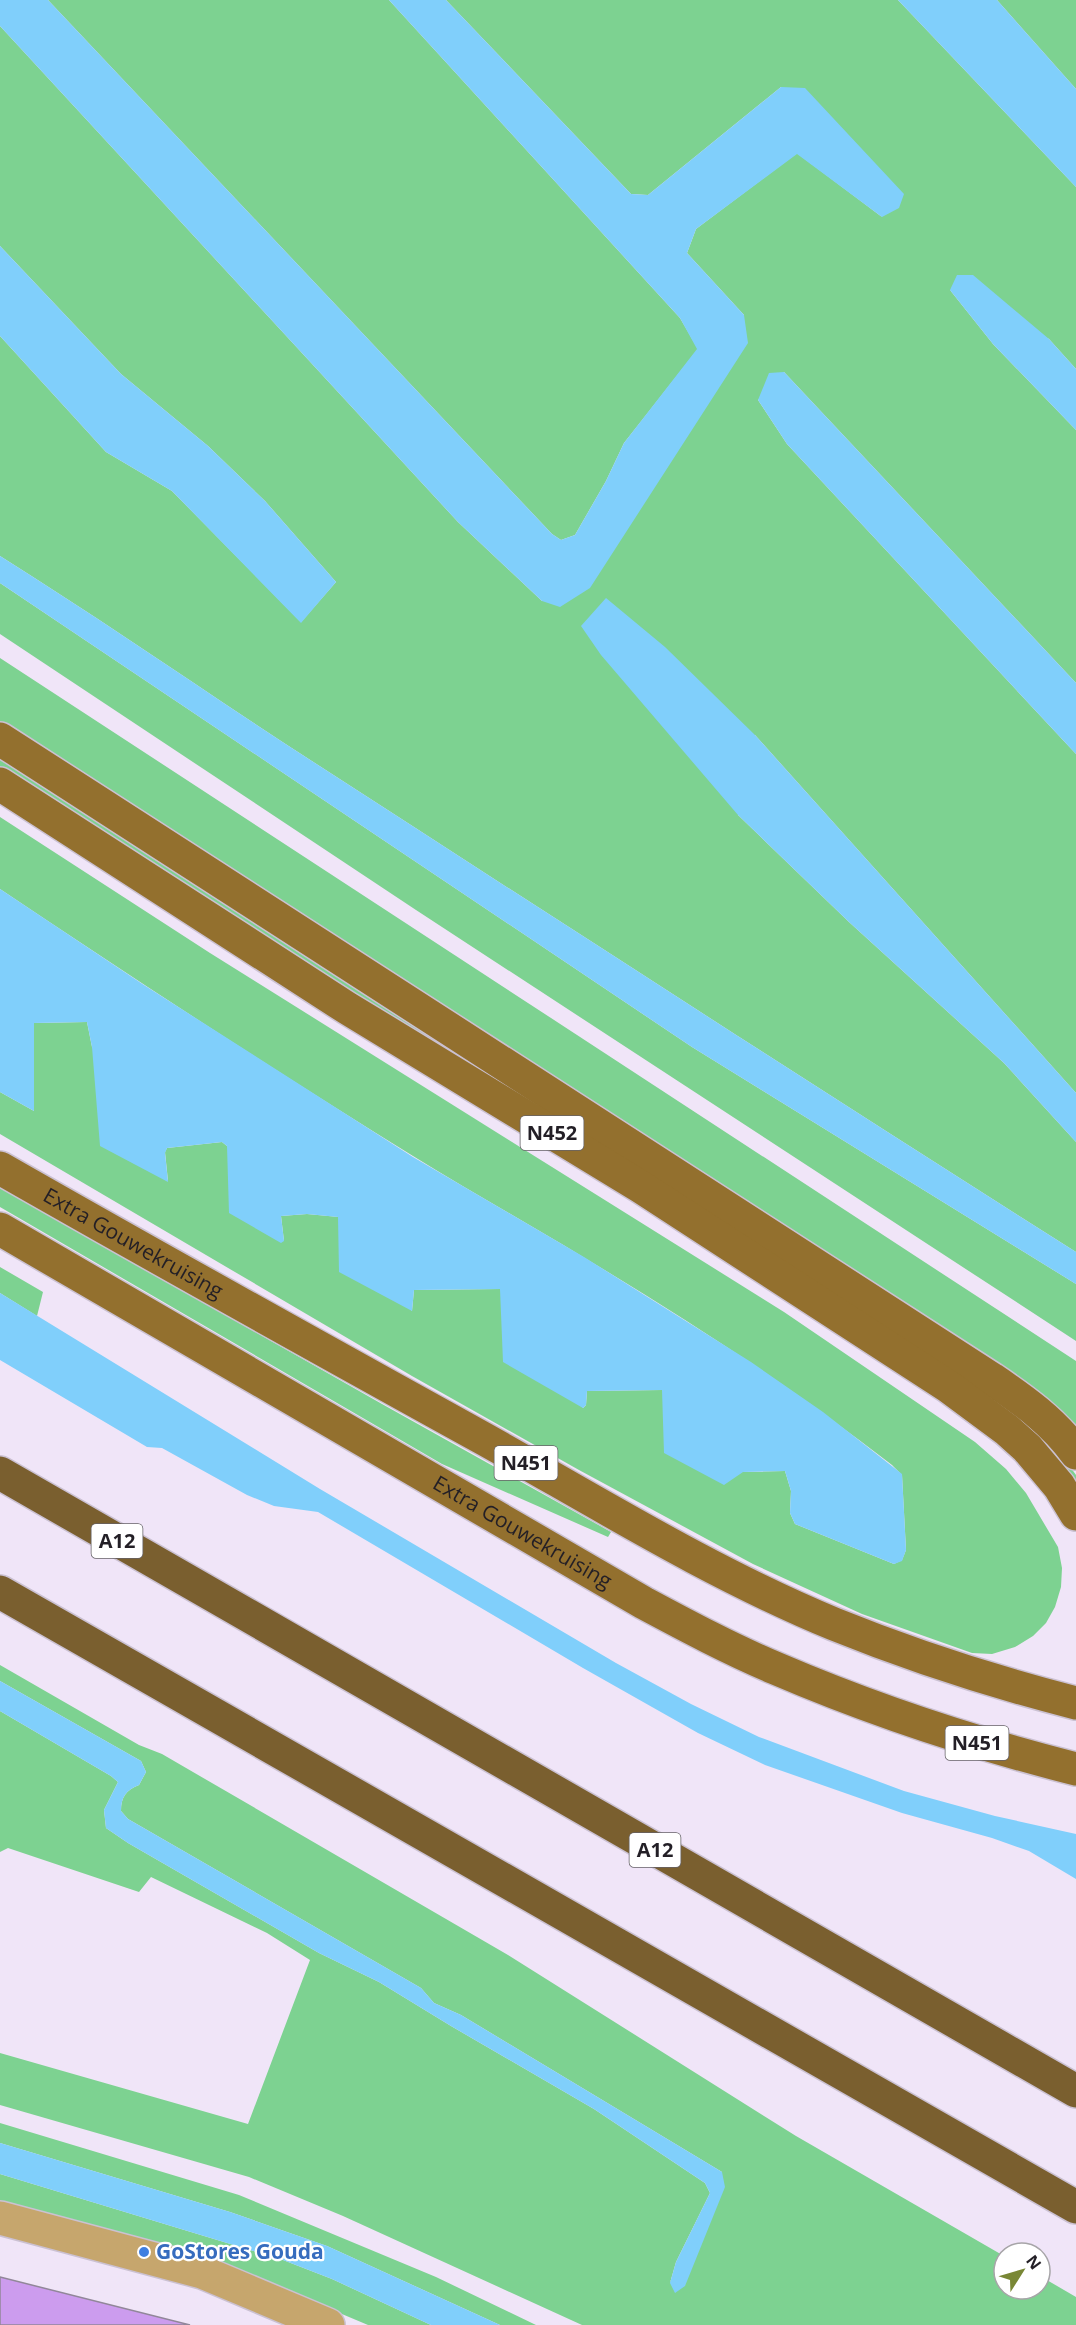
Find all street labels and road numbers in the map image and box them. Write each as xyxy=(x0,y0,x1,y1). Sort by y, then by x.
road number: N452 xyxy=(520,1116,584,1150)
street label: Extra Gouwekruising xyxy=(39,1181,229,1304)
road number: N451 xyxy=(494,1446,558,1480)
street label: Extra Gouwekruising xyxy=(428,1469,617,1594)
road number: A12 xyxy=(92,1524,142,1558)
road number: N451 xyxy=(946,1726,1008,1760)
road number: A12 xyxy=(630,1833,680,1867)

